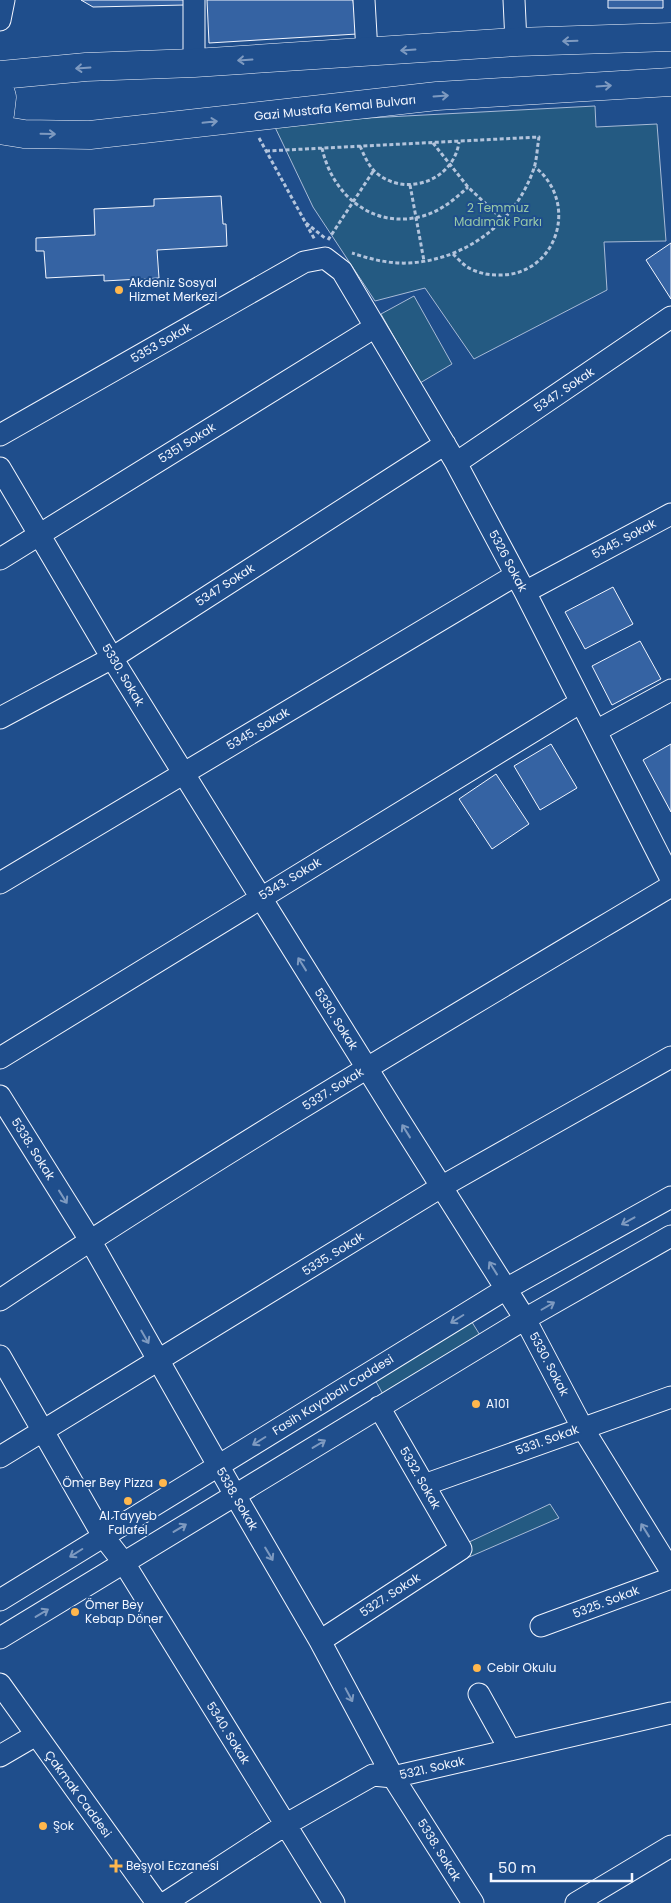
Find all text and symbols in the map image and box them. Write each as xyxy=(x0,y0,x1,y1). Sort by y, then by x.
one-way arrow xyxy=(562,36,578,45)
one-way arrow xyxy=(400,45,416,54)
one-way arrow xyxy=(238,55,254,64)
one-way arrow xyxy=(75,63,91,72)
one-way arrow xyxy=(595,81,611,91)
street label: Gazi Mustafa Kemal Bulvarı xyxy=(253,91,417,124)
one-way arrow xyxy=(433,91,449,101)
one-way arrow xyxy=(202,117,218,126)
one-way arrow xyxy=(40,129,56,139)
park label: 2 Temmuz Madımak Parkı xyxy=(454,199,542,230)
place label: Akdeniz Sosyal Hizmet Merkezi xyxy=(129,274,217,305)
marker: Akdeniz Sosyal Hizmet Merkezi xyxy=(113,284,125,296)
street label: 5353 Sokak xyxy=(127,318,195,367)
street label: 5347. Sokak xyxy=(530,363,598,416)
street label: 5351 Sokak xyxy=(155,418,219,467)
street label: 5345. Sokak xyxy=(589,514,660,563)
street label: 5326 Sokak xyxy=(485,527,532,595)
street label: 5347 Sokak xyxy=(192,559,258,610)
street label: 5330. Sokak xyxy=(98,640,149,710)
street label: 5345. Sokak xyxy=(223,703,293,754)
street label: 5343. Sokak xyxy=(255,853,325,904)
one-way arrow xyxy=(296,957,306,971)
street label: 5330. Sokak xyxy=(311,984,363,1054)
street label: 5337. Sokak xyxy=(299,1063,367,1114)
street label: 5338. Sokak xyxy=(8,1114,60,1184)
one-way arrow xyxy=(401,1125,411,1139)
one-way arrow xyxy=(58,1189,68,1203)
one-way arrow xyxy=(621,1216,636,1226)
street label: 5335. Sokak xyxy=(298,1227,368,1279)
one-way arrow xyxy=(488,1262,498,1276)
one-way arrow xyxy=(541,1300,555,1310)
one-way arrow xyxy=(450,1313,464,1324)
street label: 5330. Sokak xyxy=(525,1329,574,1399)
one-way arrow xyxy=(140,1330,150,1344)
street label: Fasih Kayabalı Caddesi xyxy=(269,1350,397,1439)
place label: A101 xyxy=(486,1395,509,1412)
marker: A101 xyxy=(470,1398,482,1410)
street label: 5331. Sokak xyxy=(513,1420,582,1459)
one-way arrow xyxy=(252,1436,266,1446)
one-way arrow xyxy=(312,1438,326,1448)
street label: 5332. Sokak xyxy=(396,1443,446,1513)
street label: 5338. Sokak xyxy=(213,1464,263,1534)
place label: Ömer Bey Pizza xyxy=(62,1474,153,1491)
marker: Ömer Bey Pizza xyxy=(157,1477,169,1489)
marker: Al Tayyeb Falafel xyxy=(122,1495,134,1507)
place label: Al Tayyeb Falafel xyxy=(99,1507,157,1538)
one-way arrow xyxy=(173,1523,187,1533)
one-way arrow xyxy=(640,1523,650,1537)
one-way arrow xyxy=(265,1546,275,1561)
one-way arrow xyxy=(69,1549,83,1559)
street label: 5327. Sokak xyxy=(356,1568,424,1620)
street label: 5325. Sokak xyxy=(570,1581,642,1622)
place label: Ömer Bey Kebap Döner xyxy=(85,1596,163,1627)
marker: Ömer Bey Kebap Döner xyxy=(69,1606,81,1618)
one-way arrow xyxy=(34,1607,48,1617)
place label: Cebir Okulu xyxy=(487,1659,556,1676)
marker: Cebir Okulu xyxy=(471,1662,483,1674)
one-way arrow xyxy=(344,1688,354,1703)
street label: 5340. Sokak xyxy=(203,1698,255,1768)
street label: Çakmak Caddesi xyxy=(41,1747,116,1841)
street label: 5321. Sokak xyxy=(398,1752,467,1783)
street label: 5338. Sokak xyxy=(414,1815,466,1885)
place label: Şok xyxy=(53,1817,75,1834)
marker: Şok xyxy=(37,1820,49,1832)
scale bar xyxy=(491,1850,632,1882)
place label: Beşyol Eczanesi xyxy=(126,1857,219,1874)
text: 50 m xyxy=(498,1857,536,1878)
marker: Beşyol Eczanesi xyxy=(110,1860,122,1872)

